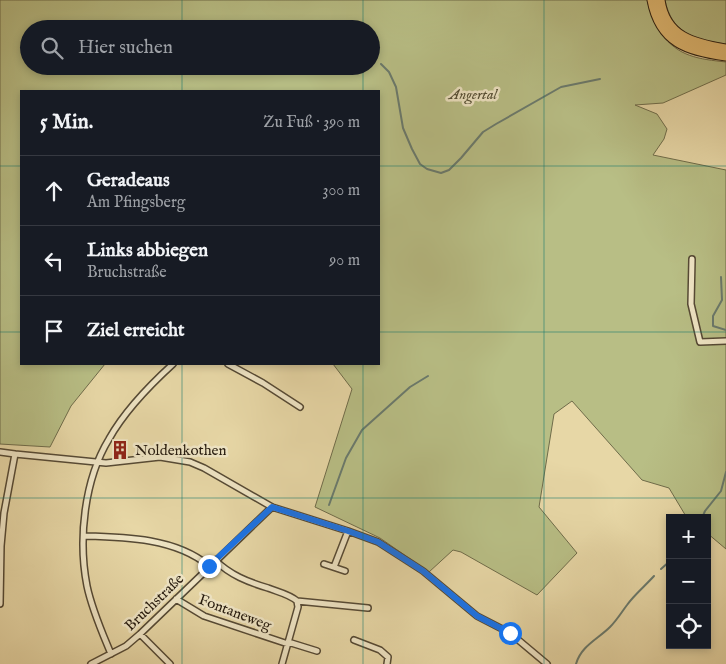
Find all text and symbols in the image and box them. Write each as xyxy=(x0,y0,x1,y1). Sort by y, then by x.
search box xyxy=(20,20,380,75)
icon: search xyxy=(38,34,66,62)
text: Hier suchen xyxy=(78,36,173,60)
park label: Angertal xyxy=(447,85,499,105)
text: 5 Min. xyxy=(40,109,93,136)
text: Zu Fuß · 390 m xyxy=(263,113,360,133)
text: Geradeaus xyxy=(87,169,170,193)
icon: ahead xyxy=(40,177,68,205)
text: 300 m xyxy=(322,181,360,201)
text: Am Pfingsberg xyxy=(87,193,186,213)
text: Links abbiegen xyxy=(87,239,208,263)
icon: left xyxy=(40,247,68,275)
text: 90 m xyxy=(329,251,360,271)
text: Bruchstraße xyxy=(87,263,167,283)
icon: arrive xyxy=(40,317,68,345)
text: Ziel erreicht xyxy=(87,319,185,343)
building icon: Noldenkothen xyxy=(109,439,131,461)
place label: Noldenkothen xyxy=(135,441,226,460)
map controls xyxy=(666,514,711,649)
button: + xyxy=(666,514,711,559)
route end xyxy=(198,555,221,578)
button: − xyxy=(666,559,711,604)
street label: Bruchstraße xyxy=(121,570,188,635)
street label: Fontaneweg xyxy=(196,590,275,635)
button: locate xyxy=(666,604,711,649)
route start xyxy=(499,622,522,645)

